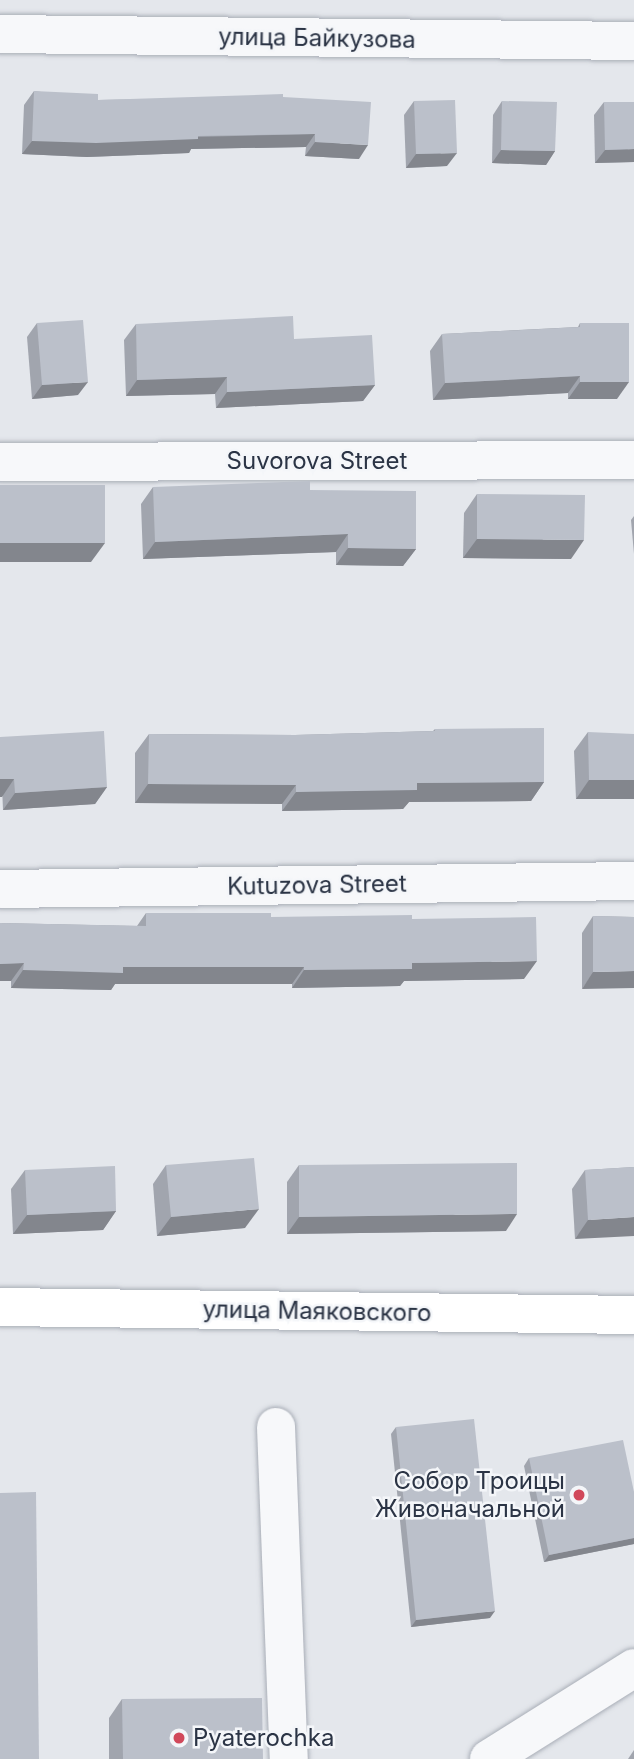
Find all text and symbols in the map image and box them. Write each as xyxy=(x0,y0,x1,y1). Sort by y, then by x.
street label: улица Байкузова xyxy=(218,22,416,54)
street label: Suvorova Street xyxy=(227,447,407,475)
street label: Kutuzova Street xyxy=(227,869,407,901)
street label: улица Маяковского xyxy=(202,1295,432,1327)
place label: Собор Троицы Живоначальной xyxy=(375,1467,565,1523)
marker: Собор Троицы Живоначальной xyxy=(571,1487,587,1503)
place label: Pyaterochka xyxy=(193,1724,334,1752)
marker: Pyaterochka xyxy=(171,1730,187,1746)

